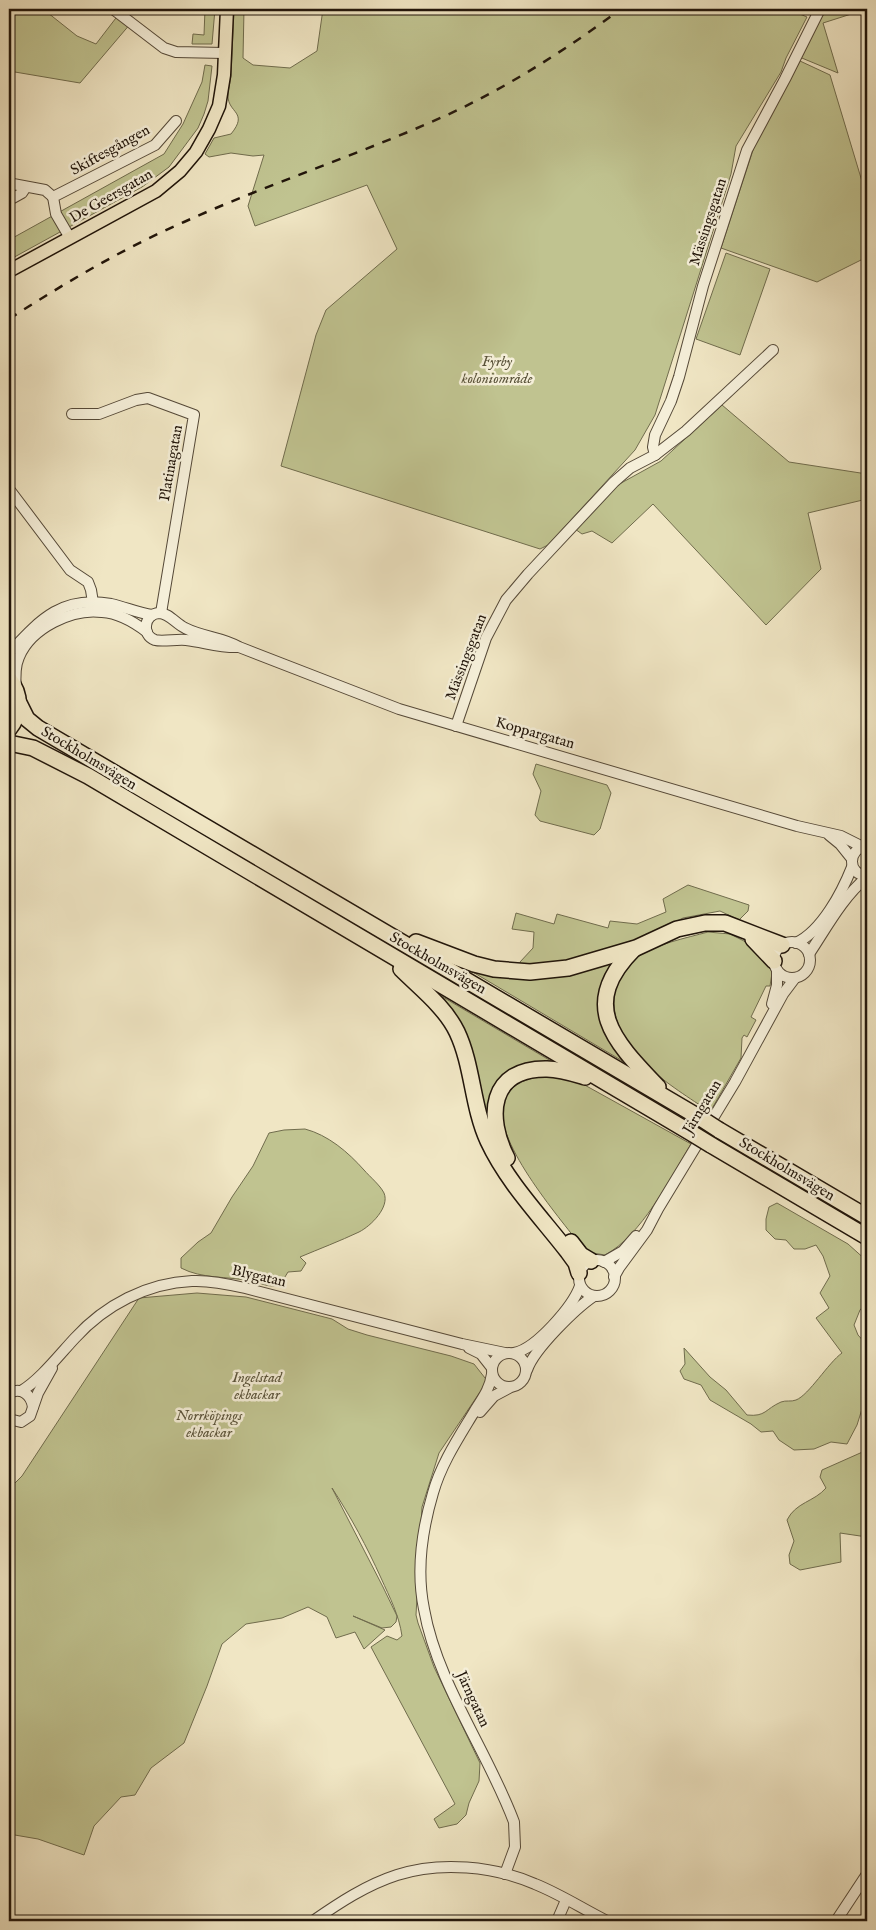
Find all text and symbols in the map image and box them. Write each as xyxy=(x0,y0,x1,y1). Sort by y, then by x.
street label: Skiftesgången xyxy=(67,120,153,180)
street label: De Geersgatan xyxy=(66,165,156,227)
street label: Mässingsgatan xyxy=(685,176,731,268)
park label: Fyrby koloniområde xyxy=(460,352,533,388)
street label: Platinagatan xyxy=(155,423,187,503)
street label: Mässingsgatan xyxy=(441,611,491,703)
street label: Koppargatan xyxy=(493,713,577,753)
street label: Stockholmsvägen xyxy=(38,722,140,794)
street label: Stockholmsvägen xyxy=(386,928,490,998)
street label: Järngatan xyxy=(677,1076,726,1139)
street label: Stockholmsvägen xyxy=(736,1133,838,1205)
street label: Blygatan xyxy=(230,1261,288,1291)
park label: Ingelstad ekbackar xyxy=(231,1368,283,1404)
park label: Norrköpings ekbackar xyxy=(176,1406,243,1442)
street label: Järngatan xyxy=(451,1666,494,1730)

